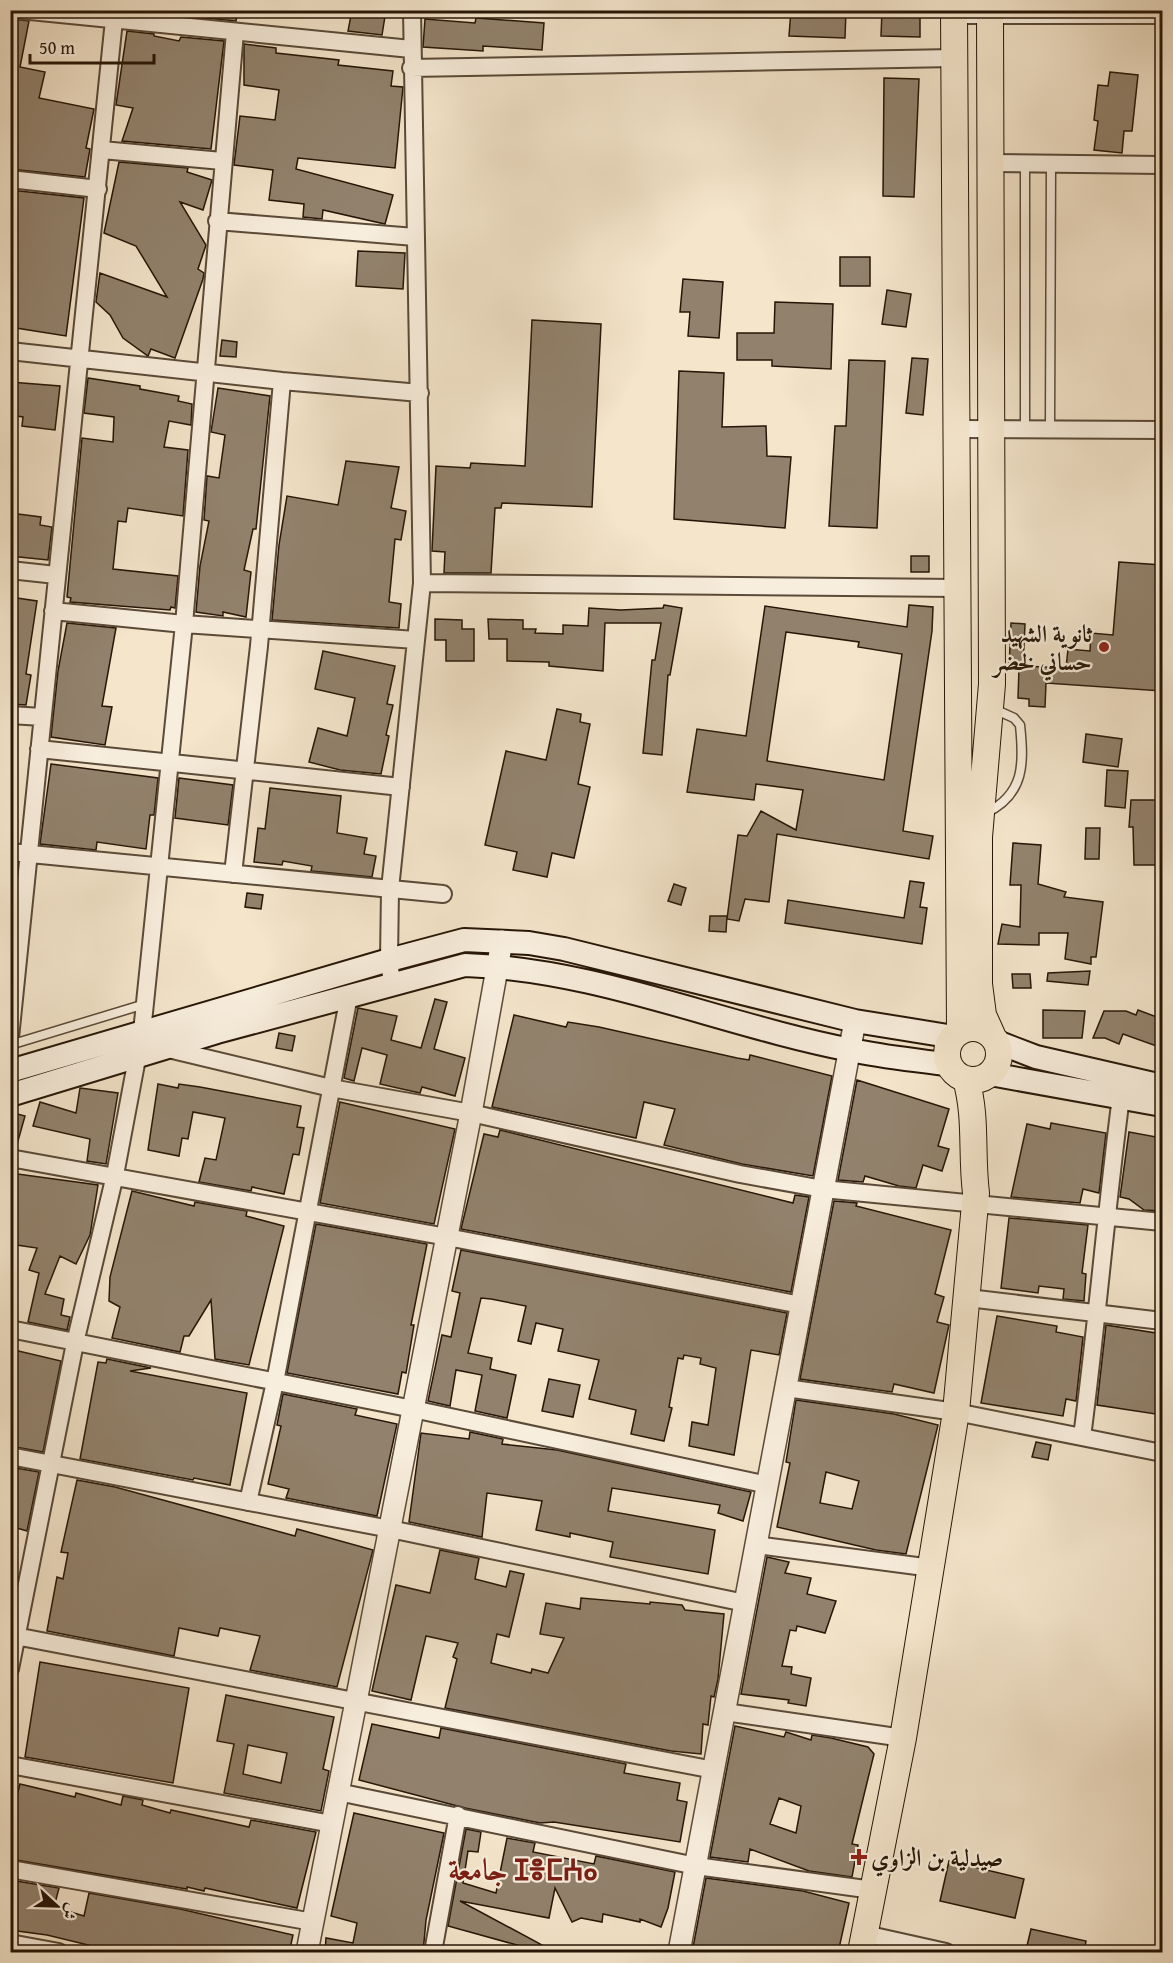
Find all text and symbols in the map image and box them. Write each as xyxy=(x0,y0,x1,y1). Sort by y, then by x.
scale bar xyxy=(30,27,154,65)
text: 50 m xyxy=(39,34,75,61)
place label: ثانوية الشهيد حساني لخضر xyxy=(991,616,1092,681)
marker: ثانوية الشهيد حساني لخضر xyxy=(1097,640,1111,654)
place label: صيدلية بن الزاوي xyxy=(871,1840,1003,1877)
district label: جامعة ⵊⴻⵎⵄⴰ xyxy=(448,1847,598,1891)
marker: صيدلية بن الزاوي xyxy=(852,1850,866,1864)
north arrow xyxy=(27,1876,87,1936)
text: ش xyxy=(57,1900,85,1923)

